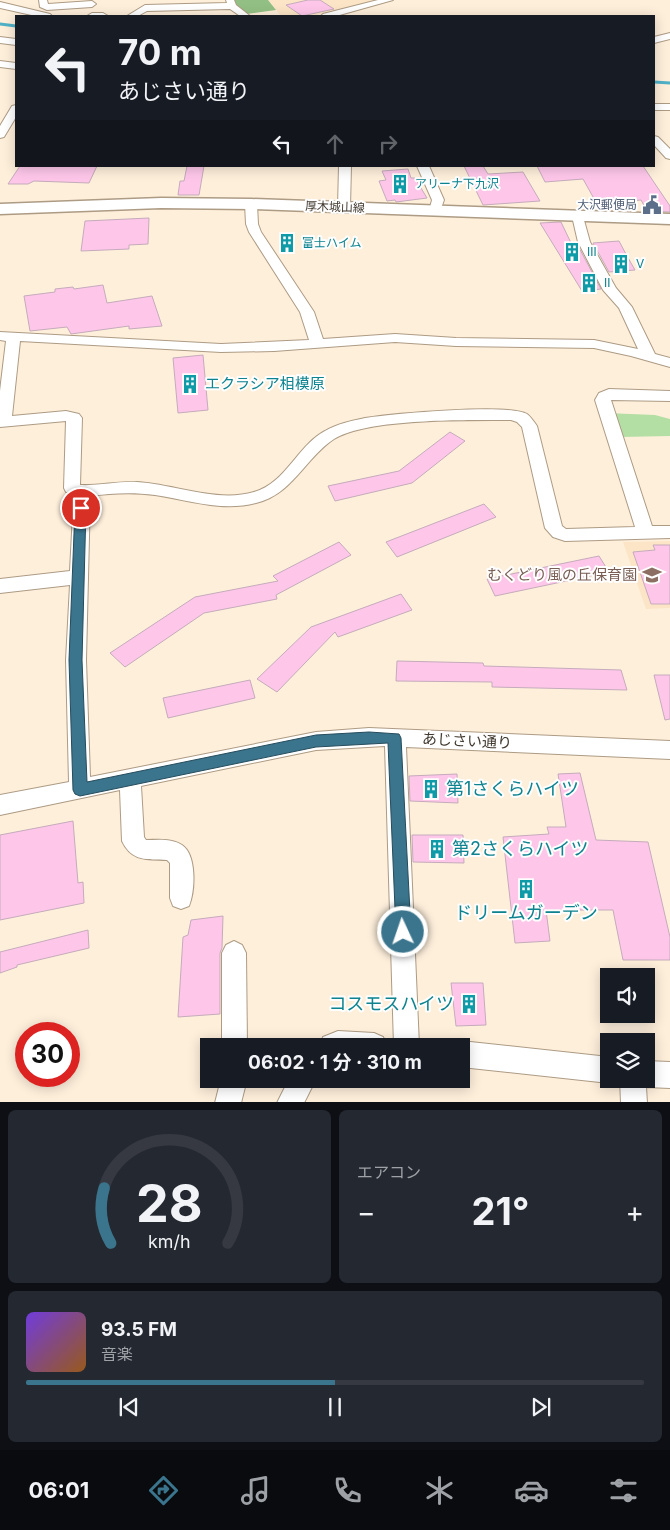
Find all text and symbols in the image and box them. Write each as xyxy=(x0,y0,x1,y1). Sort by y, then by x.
text: 70 m xyxy=(118,31,202,73)
icon: left xyxy=(35,35,100,100)
text: あじさい通り xyxy=(118,78,250,104)
icon: left xyxy=(268,130,296,158)
icon: ahead xyxy=(321,130,349,158)
icon: right xyxy=(374,130,402,158)
building icon: アリーナ下九沢 xyxy=(389,173,411,195)
place label: アリーナ下九沢 xyxy=(415,176,499,191)
public building icon: 大沢郵便局 xyxy=(641,194,663,216)
place label: 大沢郵便局 xyxy=(577,197,637,212)
street label: 厚木城山線 xyxy=(305,198,365,215)
building icon: 富士ハイム xyxy=(276,232,298,254)
place label: 富士ハイム xyxy=(302,235,362,250)
building icon: Ⅲ xyxy=(561,241,583,263)
place label: Ⅲ xyxy=(587,244,597,259)
building icon: Ⅴ xyxy=(610,253,632,275)
place label: Ⅴ xyxy=(636,256,644,271)
building icon: Ⅱ xyxy=(578,272,600,294)
place label: Ⅱ xyxy=(604,275,610,290)
building icon: エクラシア相模原 xyxy=(179,373,201,395)
place label: エクラシア相模原 xyxy=(205,374,325,393)
pin xyxy=(60,487,102,529)
icon: arrive xyxy=(67,494,95,522)
school or university icon: むくどり風の丘保育園 xyxy=(641,564,663,586)
place label: むくどり風の丘保育園 xyxy=(487,565,637,584)
street label: あじさい通り xyxy=(422,729,512,752)
building icon: 第1さくらハイツ xyxy=(420,778,442,800)
place label: 第1さくらハイツ xyxy=(446,778,579,799)
building icon: 第2さくらハイツ xyxy=(426,838,448,860)
place label: 第2さくらハイツ xyxy=(452,838,589,859)
building icon: ドリームガーデン xyxy=(515,878,537,900)
place label: ドリームガーデン xyxy=(454,902,598,923)
position arrow xyxy=(376,905,428,957)
map controls xyxy=(600,968,655,1088)
button: sound xyxy=(600,968,655,1023)
place label: コスモスハイツ xyxy=(328,993,454,1014)
building icon: コスモスハイツ xyxy=(458,993,480,1015)
speed limit sign: 30 xyxy=(15,1022,80,1087)
button: layers xyxy=(600,1033,655,1088)
text: 06:02 · 1 分 · 310 m xyxy=(248,1051,422,1074)
text: エアコン xyxy=(357,1162,421,1182)
text: 28 xyxy=(136,1172,203,1235)
text: 21° xyxy=(472,1188,529,1234)
text: − xyxy=(357,1195,376,1229)
text: + xyxy=(625,1195,644,1229)
text: km/h xyxy=(148,1231,191,1252)
text: 93.5 FM xyxy=(101,1318,177,1341)
text: 音楽 xyxy=(101,1344,133,1364)
icon: previous xyxy=(115,1393,143,1421)
icon: pause xyxy=(321,1393,349,1421)
icon: next xyxy=(527,1393,555,1421)
icon: directions xyxy=(146,1473,181,1508)
icon: music xyxy=(238,1473,273,1508)
icon: phone xyxy=(330,1473,365,1508)
icon: climate xyxy=(422,1473,457,1508)
icon: car xyxy=(514,1473,549,1508)
icon: filters xyxy=(606,1473,641,1508)
text: 06:01 xyxy=(29,1477,89,1503)

